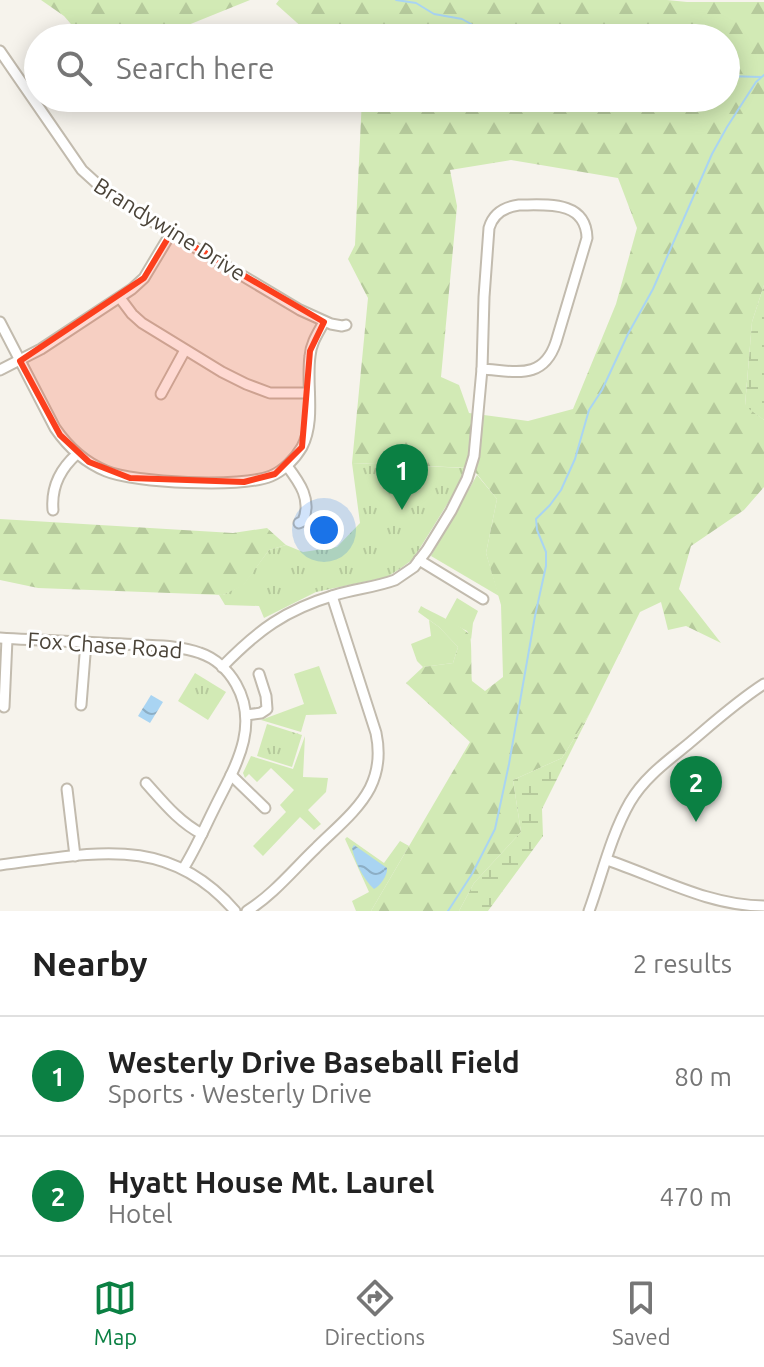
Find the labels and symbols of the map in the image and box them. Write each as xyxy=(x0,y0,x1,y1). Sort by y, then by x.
street label: Brandywine Drive xyxy=(90,172,251,285)
pin: 1 xyxy=(376,444,428,510)
your location xyxy=(304,510,344,550)
street label: Fox Chase Road xyxy=(27,627,183,662)
pin: 2 xyxy=(670,756,722,822)

